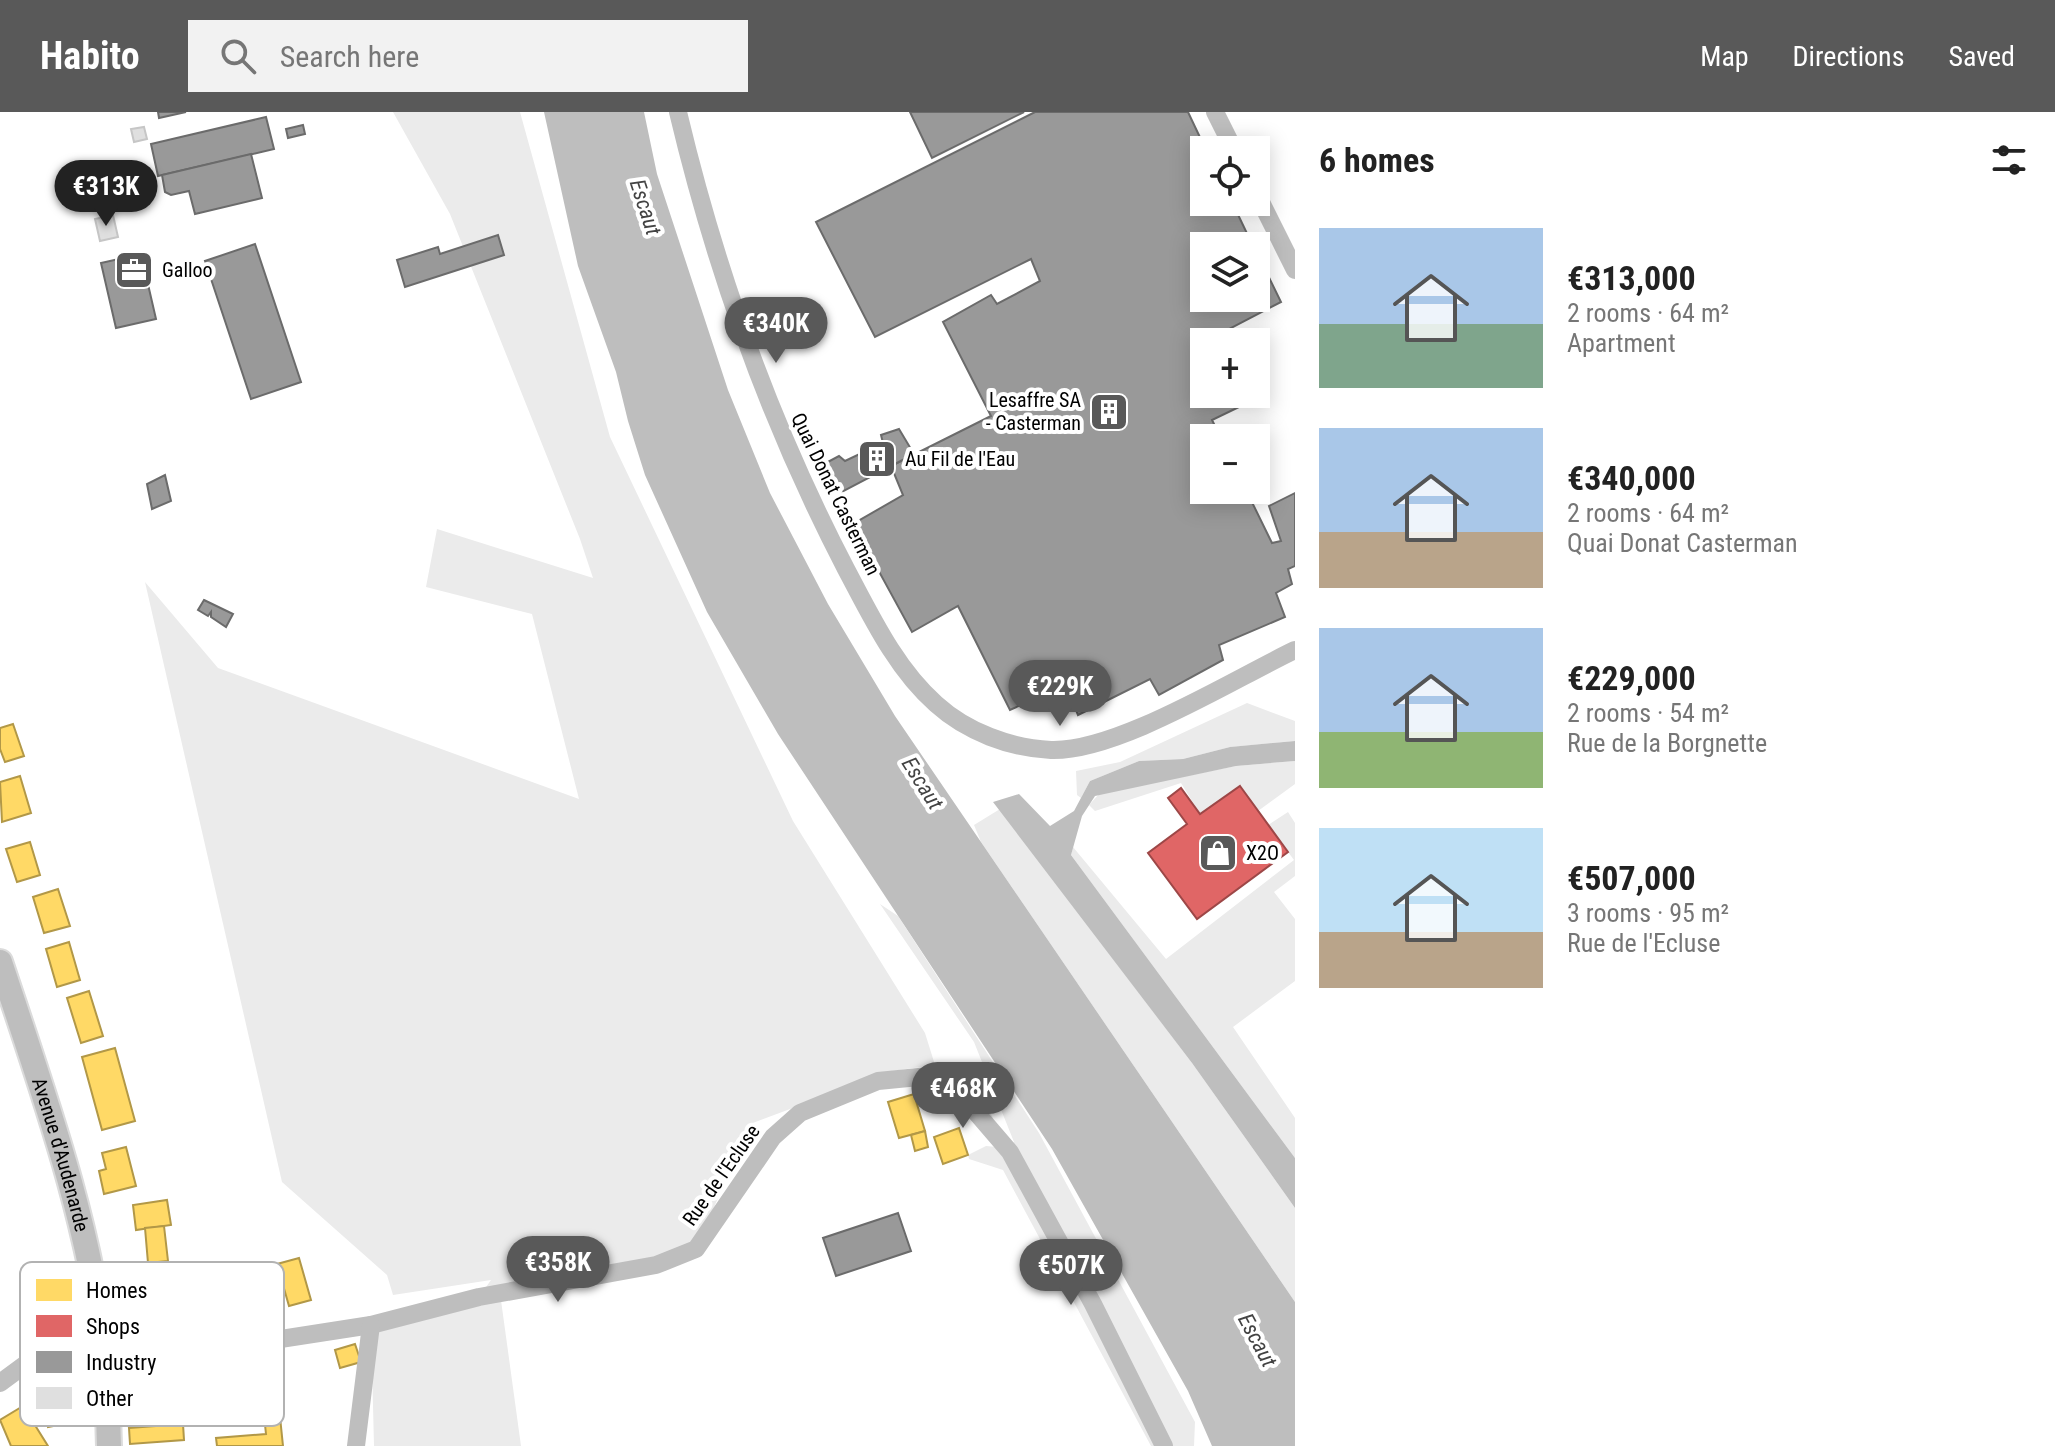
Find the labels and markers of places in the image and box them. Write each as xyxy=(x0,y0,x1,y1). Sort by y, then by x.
pin: €313K xyxy=(50,160,162,228)
office icon: Galloo xyxy=(113,249,155,291)
place label: Galloo xyxy=(162,258,213,282)
pin: €340K xyxy=(720,297,832,365)
place label: Lesaffre SA - Casterman xyxy=(986,388,1081,435)
building icon: Lesaffre SA - Casterman xyxy=(1088,391,1130,433)
building icon: Au Fil de l'Eau xyxy=(856,438,898,480)
place label: Au Fil de l'Eau xyxy=(905,447,1015,471)
pin: €229K xyxy=(1004,660,1116,728)
shop icon: X2O xyxy=(1197,832,1239,874)
place label: X2O xyxy=(1246,841,1279,865)
pin: €468K xyxy=(907,1062,1019,1130)
pin: €358K xyxy=(502,1236,614,1304)
pin: €507K xyxy=(1015,1239,1127,1307)

